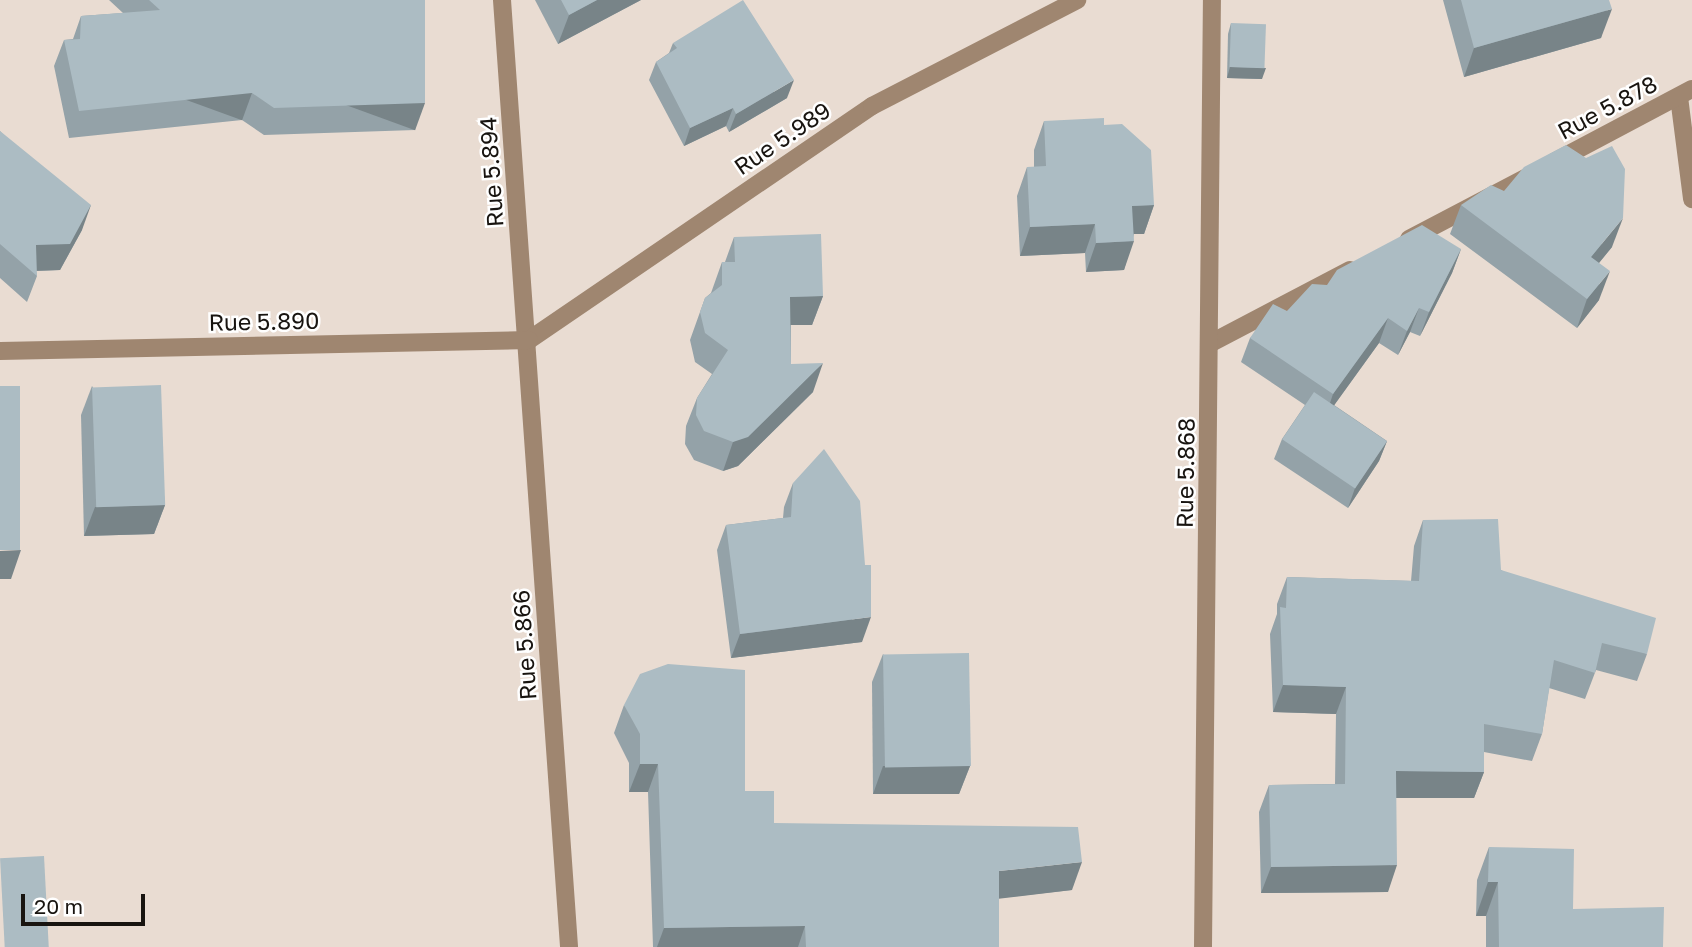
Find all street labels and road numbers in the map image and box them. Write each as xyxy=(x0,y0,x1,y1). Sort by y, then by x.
street label: Rue 5.878 xyxy=(1553,69,1661,145)
street label: Rue 5.989 xyxy=(729,96,835,180)
street label: Rue 5.894 xyxy=(473,116,509,228)
street label: Rue 5.890 xyxy=(208,306,320,336)
street label: Rue 5.868 xyxy=(1170,418,1200,528)
street label: Rue 5.866 xyxy=(506,589,542,701)

